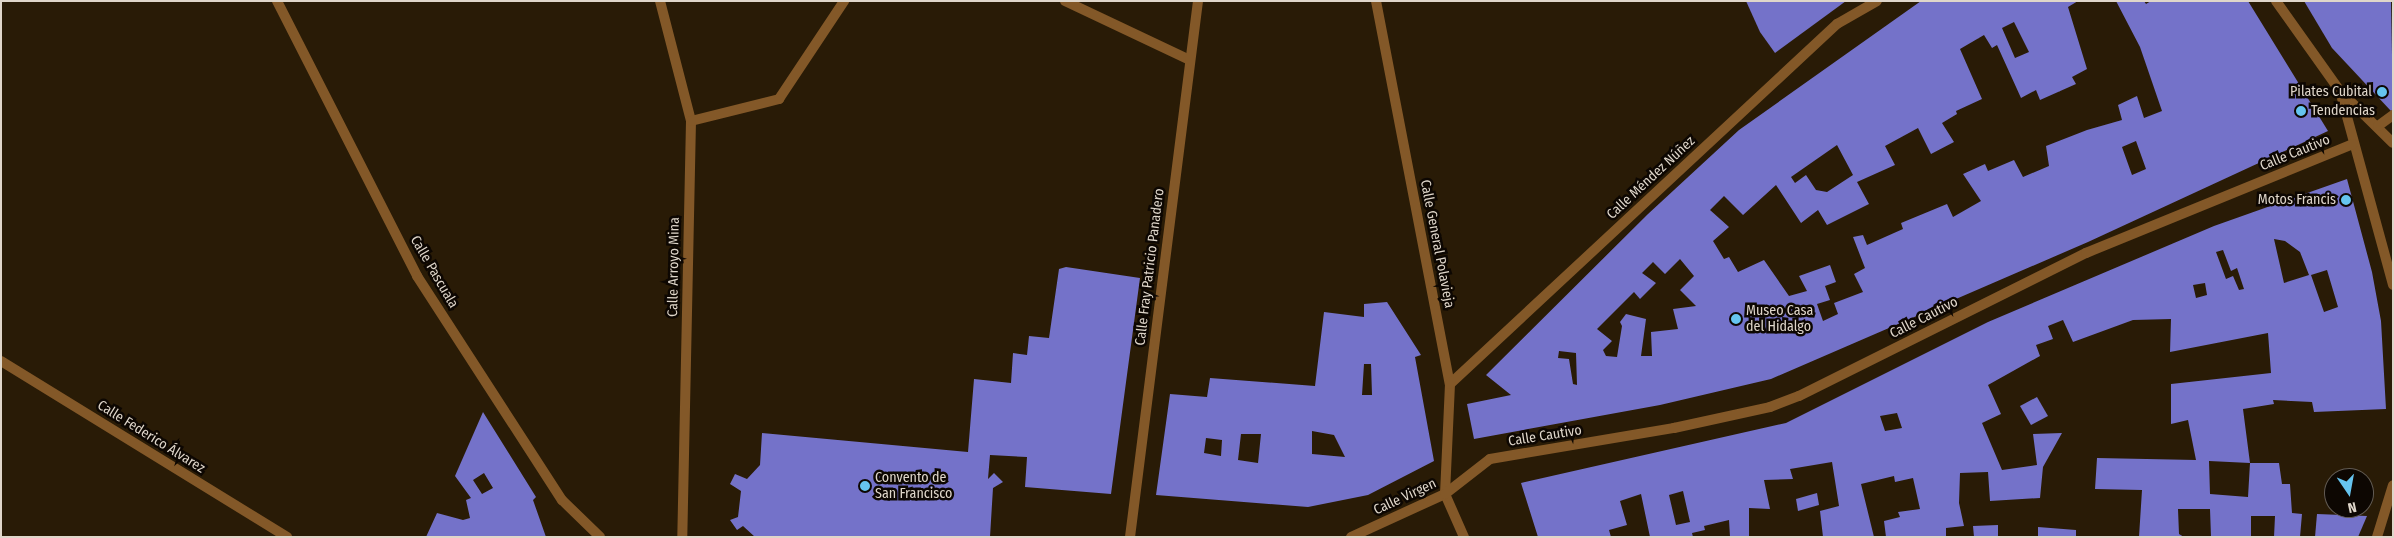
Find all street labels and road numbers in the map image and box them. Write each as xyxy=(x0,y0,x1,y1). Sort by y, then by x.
street label: Calle Cautivo xyxy=(2258,131,2332,175)
street label: Calle Méndez Núñez xyxy=(1604,133,1698,223)
street label: Calle General Polavieja xyxy=(1416,178,1458,310)
street label: Calle Fray Patricio Panadero xyxy=(1132,188,1168,346)
street label: Calle Arroyo Mina xyxy=(665,217,683,317)
street label: Calle Pascuala xyxy=(406,233,462,311)
street label: Calle Cautivo xyxy=(1887,294,1961,342)
street label: Calle Federico Álvarez xyxy=(94,397,208,477)
street label: Calle Cautivo xyxy=(1507,422,1583,450)
street label: Calle Virgen xyxy=(1371,475,1439,519)

